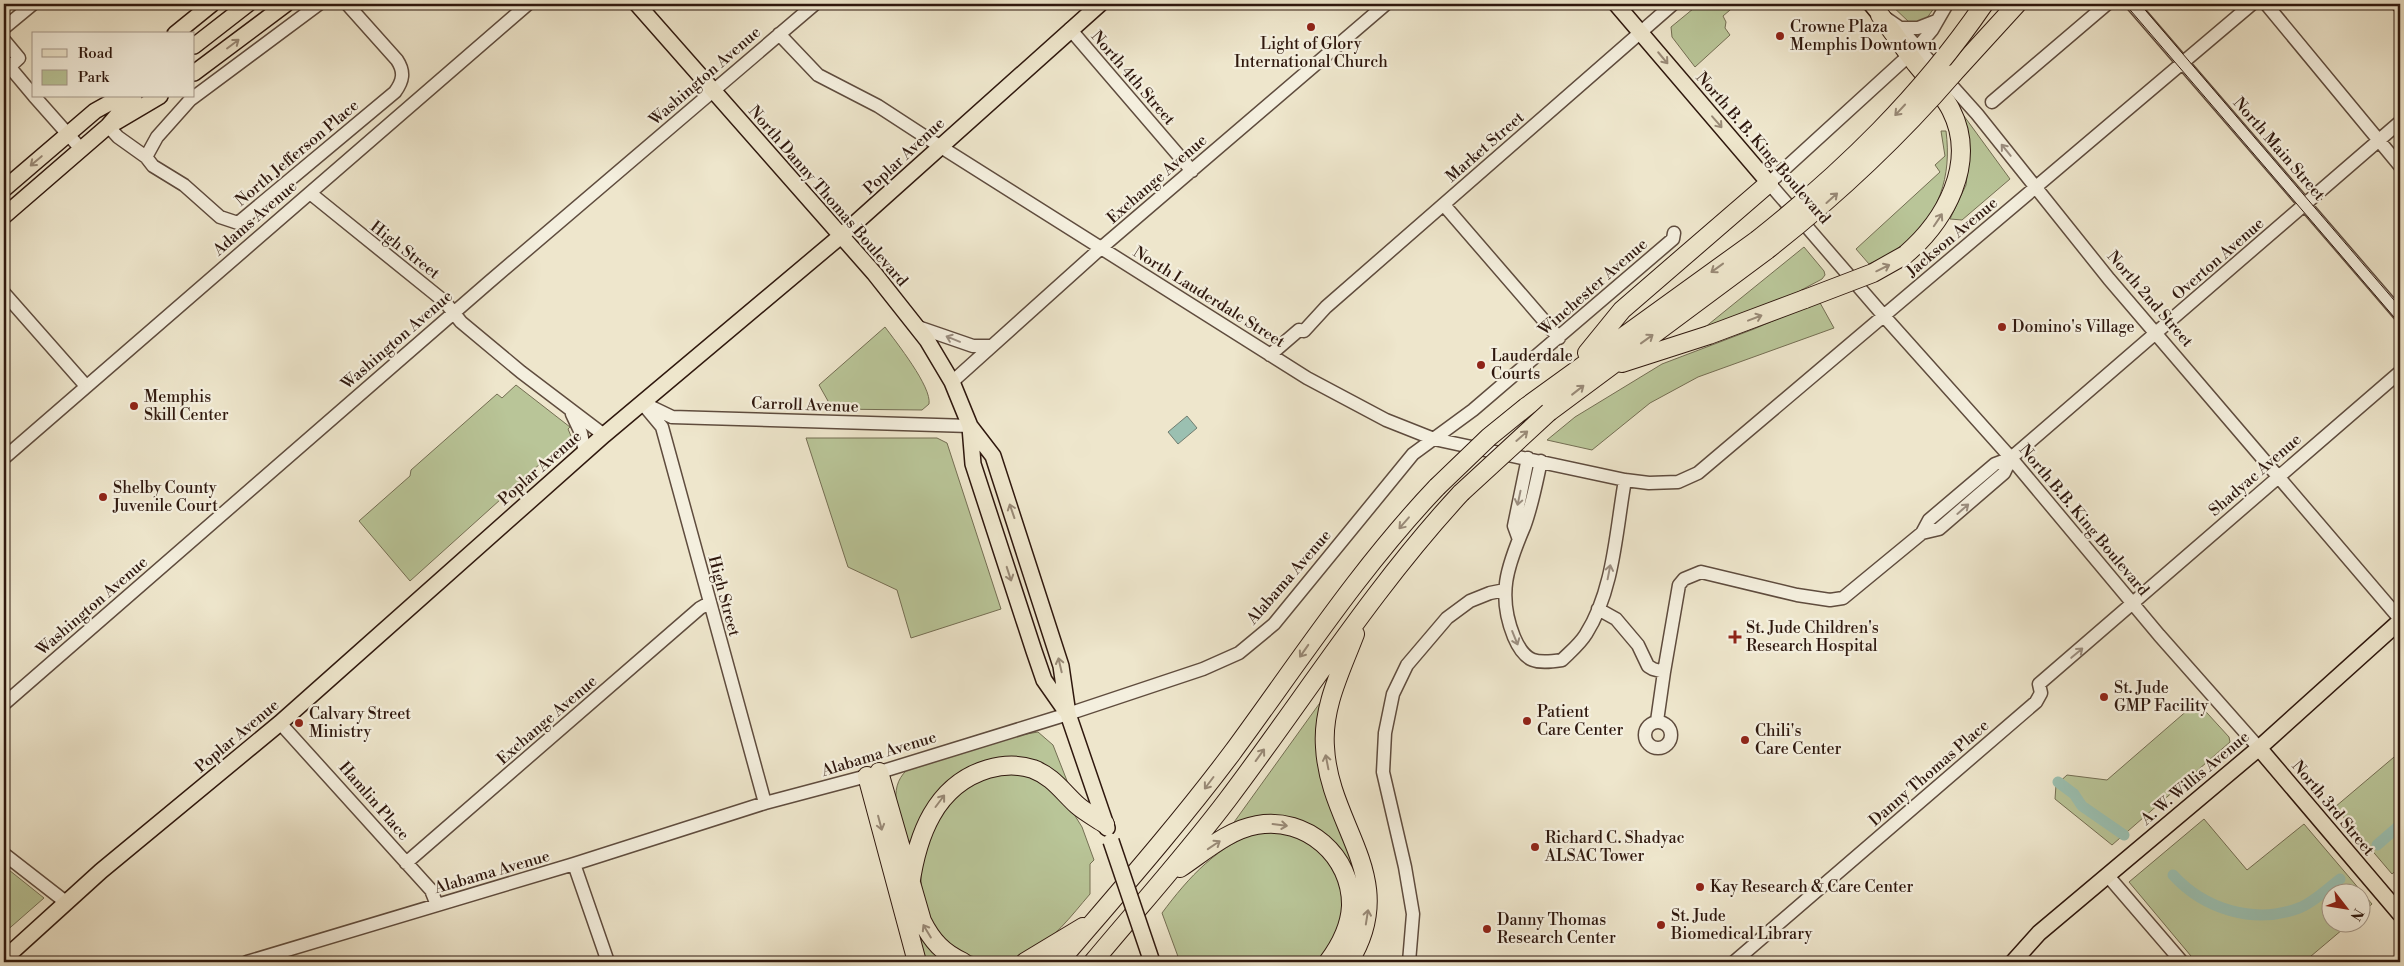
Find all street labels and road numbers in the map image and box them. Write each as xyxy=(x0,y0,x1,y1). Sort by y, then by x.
street label: Washington Avenue xyxy=(644,22,765,131)
street label: North 4th Street xyxy=(1087,27,1180,129)
street label: North B. B. King Boulevard xyxy=(1691,68,1835,228)
street label: North Main Street xyxy=(2229,93,2330,205)
street label: North Jefferson Place xyxy=(231,95,363,211)
street label: North Danny Thomas Boulevard xyxy=(744,101,912,291)
street label: Market Street xyxy=(1442,107,1529,187)
street label: Poplar Avenue xyxy=(859,113,949,199)
street label: Exchange Avenue xyxy=(1103,130,1211,228)
street label: Adams Avenue xyxy=(208,176,301,261)
street label: Jackson Avenue xyxy=(1901,193,2002,282)
street label: Overton Avenue xyxy=(2168,213,2268,305)
street label: High Street xyxy=(366,217,444,284)
street label: Winchester Avenue xyxy=(1534,234,1652,340)
street label: North Lauderdale Street xyxy=(1129,242,1289,352)
street label: North 2nd Street xyxy=(2103,247,2198,352)
street label: Washington Avenue xyxy=(336,286,457,395)
street label: Carroll Avenue xyxy=(751,393,859,417)
street label: Poplar Avenue xyxy=(494,426,586,510)
street label: Shadyac Avenue xyxy=(2205,429,2305,521)
street label: North B.B. King Boulevard xyxy=(2015,440,2153,600)
street label: Alabama Avenue xyxy=(1242,525,1336,629)
street label: Washington Avenue xyxy=(31,552,152,661)
street label: High Street xyxy=(704,553,744,639)
street label: Exchange Avenue xyxy=(493,671,601,769)
street label: Poplar Avenue xyxy=(191,695,283,777)
street label: Danny Thomas Place xyxy=(1865,715,1993,831)
street label: Alabama Avenue xyxy=(818,727,939,781)
street label: A. W. Willis Avenue xyxy=(2136,727,2253,830)
street label: North 3rd Street xyxy=(2287,756,2379,860)
street label: Hamlin Place xyxy=(334,758,414,844)
street label: Alabama Avenue xyxy=(431,846,552,898)

